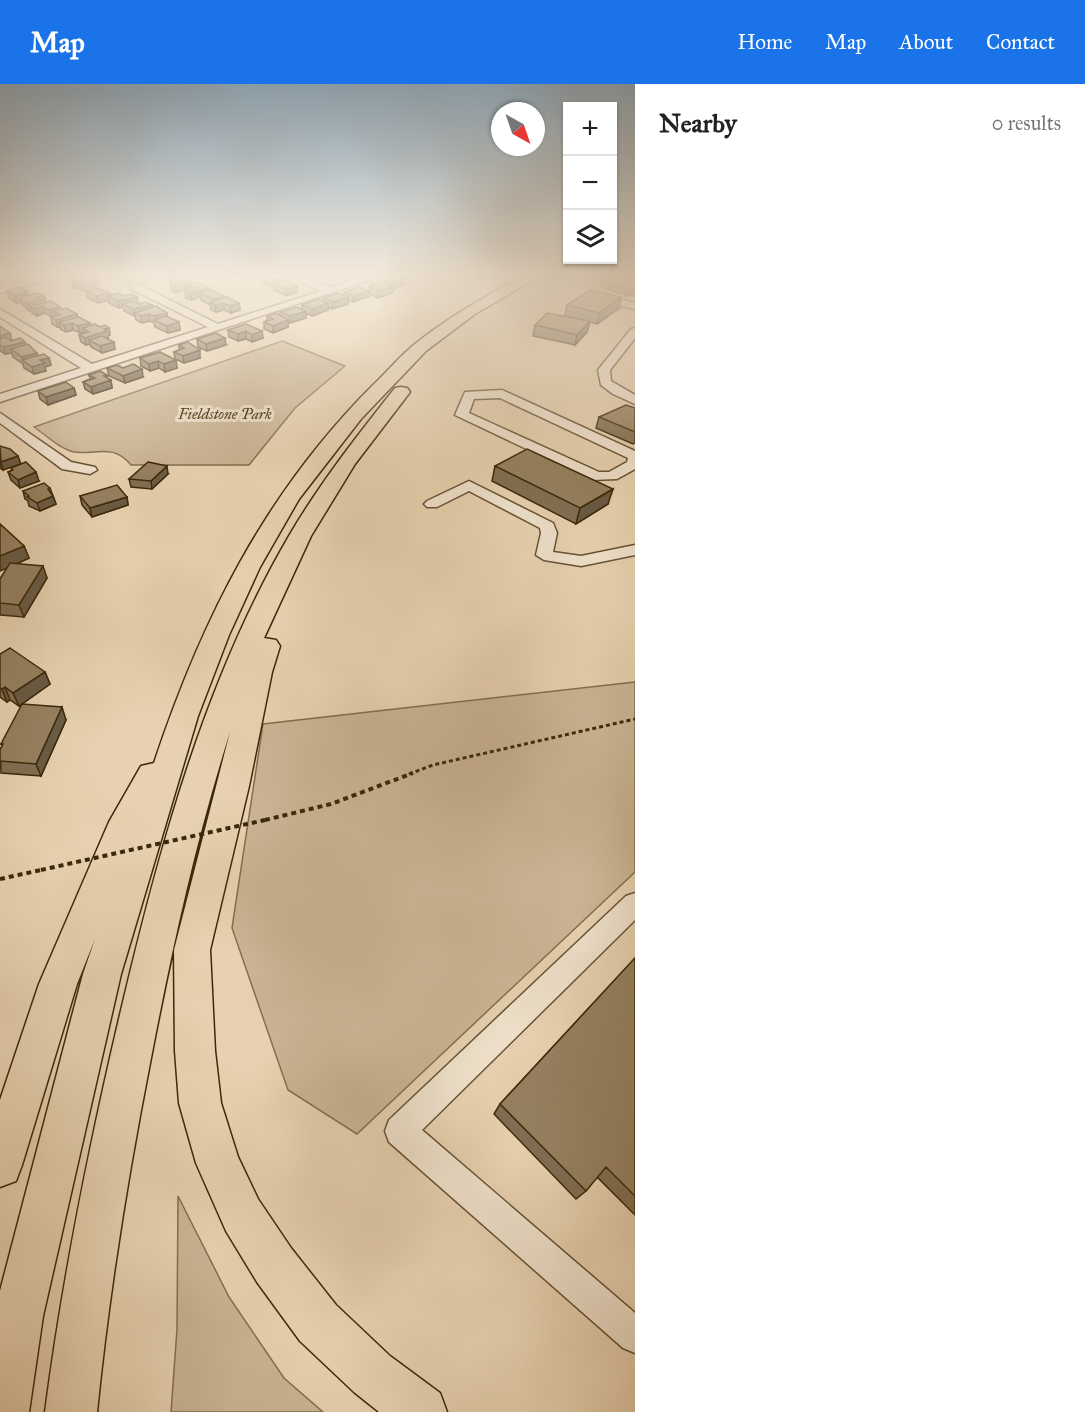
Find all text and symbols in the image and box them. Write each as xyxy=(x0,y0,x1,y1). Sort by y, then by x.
text: Map xyxy=(30,25,85,60)
text: Home xyxy=(737,29,792,55)
text: Map xyxy=(825,29,866,55)
text: About xyxy=(899,29,953,55)
text: Contact xyxy=(986,29,1055,55)
north arrow xyxy=(491,102,545,156)
map controls xyxy=(563,102,617,264)
button: + xyxy=(563,102,617,156)
text: Nearby xyxy=(659,107,737,139)
text: 0 results xyxy=(992,111,1061,135)
button: − xyxy=(563,156,617,210)
button: layers xyxy=(563,210,617,264)
park label: Fieldstone Park xyxy=(177,405,272,423)

